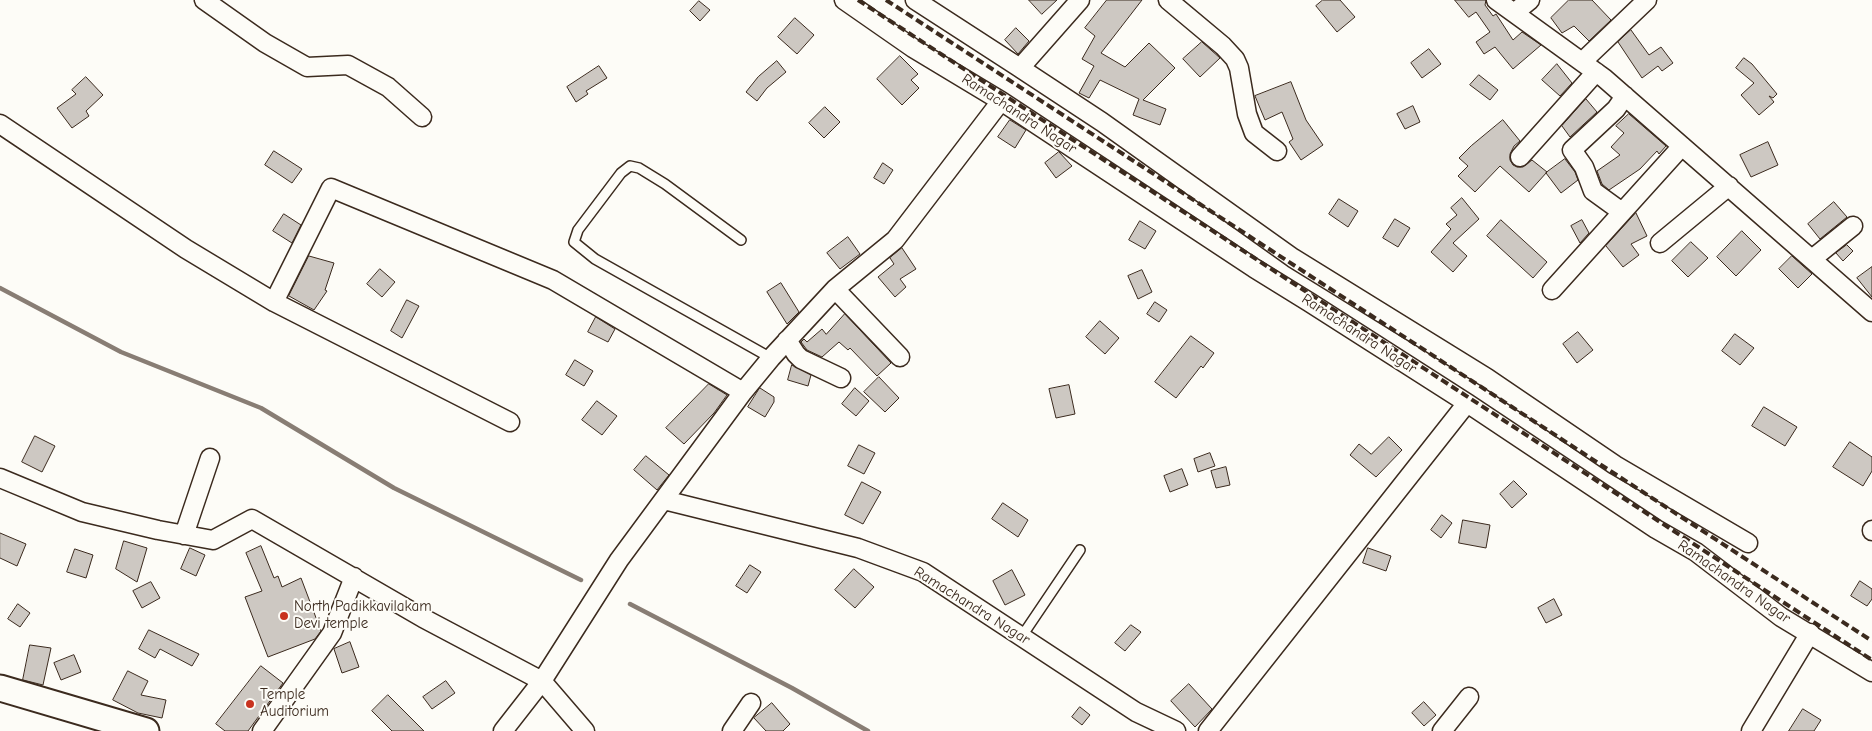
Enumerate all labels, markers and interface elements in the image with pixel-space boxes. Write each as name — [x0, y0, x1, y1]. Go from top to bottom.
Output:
street label: Ramachandra Nagar — [958, 70, 1080, 158]
street label: Ramachandra Nagar — [1298, 290, 1420, 378]
street label: Ramachandra Nagar — [1674, 536, 1794, 628]
street label: Ramachandra Nagar — [911, 563, 1033, 649]
place label: North Padikkavilakam Devi temple — [294, 598, 432, 633]
marker: North Padikkavilakam Devi temple — [278, 610, 290, 622]
place label: Temple Auditorium — [260, 686, 329, 721]
marker: Temple Auditorium — [244, 698, 256, 710]

